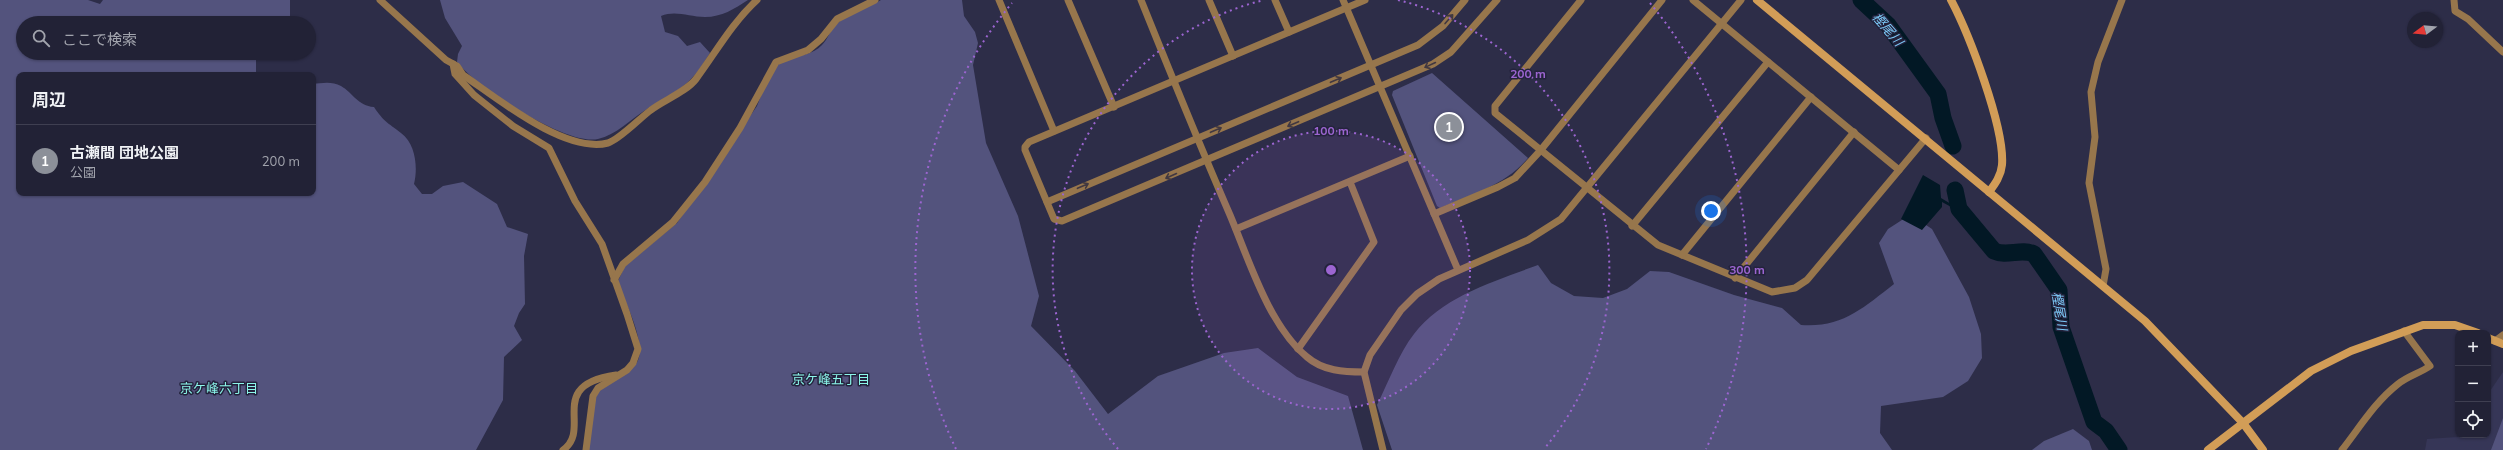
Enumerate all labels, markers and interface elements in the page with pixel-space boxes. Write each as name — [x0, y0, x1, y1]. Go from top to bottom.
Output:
water label: 樫尾川 — [1869, 9, 1908, 50]
north arrow — [2407, 12, 2443, 48]
one-way arrow — [1444, 14, 1453, 25]
search box — [16, 16, 316, 60]
icon: search — [30, 27, 52, 49]
text: ここで検索 — [62, 30, 137, 49]
one-way arrow — [1424, 62, 1436, 69]
text: 200 m — [1510, 66, 1546, 81]
one-way arrow — [1329, 76, 1341, 84]
text: 周辺 — [32, 89, 66, 110]
pin: 1 — [1436, 112, 1462, 142]
one-way arrow — [1288, 120, 1300, 128]
text: 100 m — [1313, 123, 1349, 138]
one-way arrow — [1209, 126, 1221, 133]
text: 古瀬間 団地公園 — [70, 143, 179, 162]
text: 1 — [41, 153, 49, 169]
text: 200 m — [262, 153, 300, 169]
text: 公園 — [70, 164, 96, 180]
one-way arrow — [1165, 172, 1177, 180]
one-way arrow — [1077, 182, 1089, 190]
your location — [1701, 201, 1721, 221]
text: 300 m — [1729, 262, 1765, 277]
centre of rings — [1324, 263, 1338, 277]
water label: 樫尾川 — [2049, 290, 2071, 333]
map controls — [2455, 330, 2491, 438]
button: + — [2455, 330, 2491, 366]
button: − — [2455, 366, 2491, 402]
district label: 京ケ峰五丁目 — [792, 371, 870, 387]
district label: 京ケ峰六丁目 — [180, 380, 258, 396]
button: locate — [2455, 402, 2491, 438]

